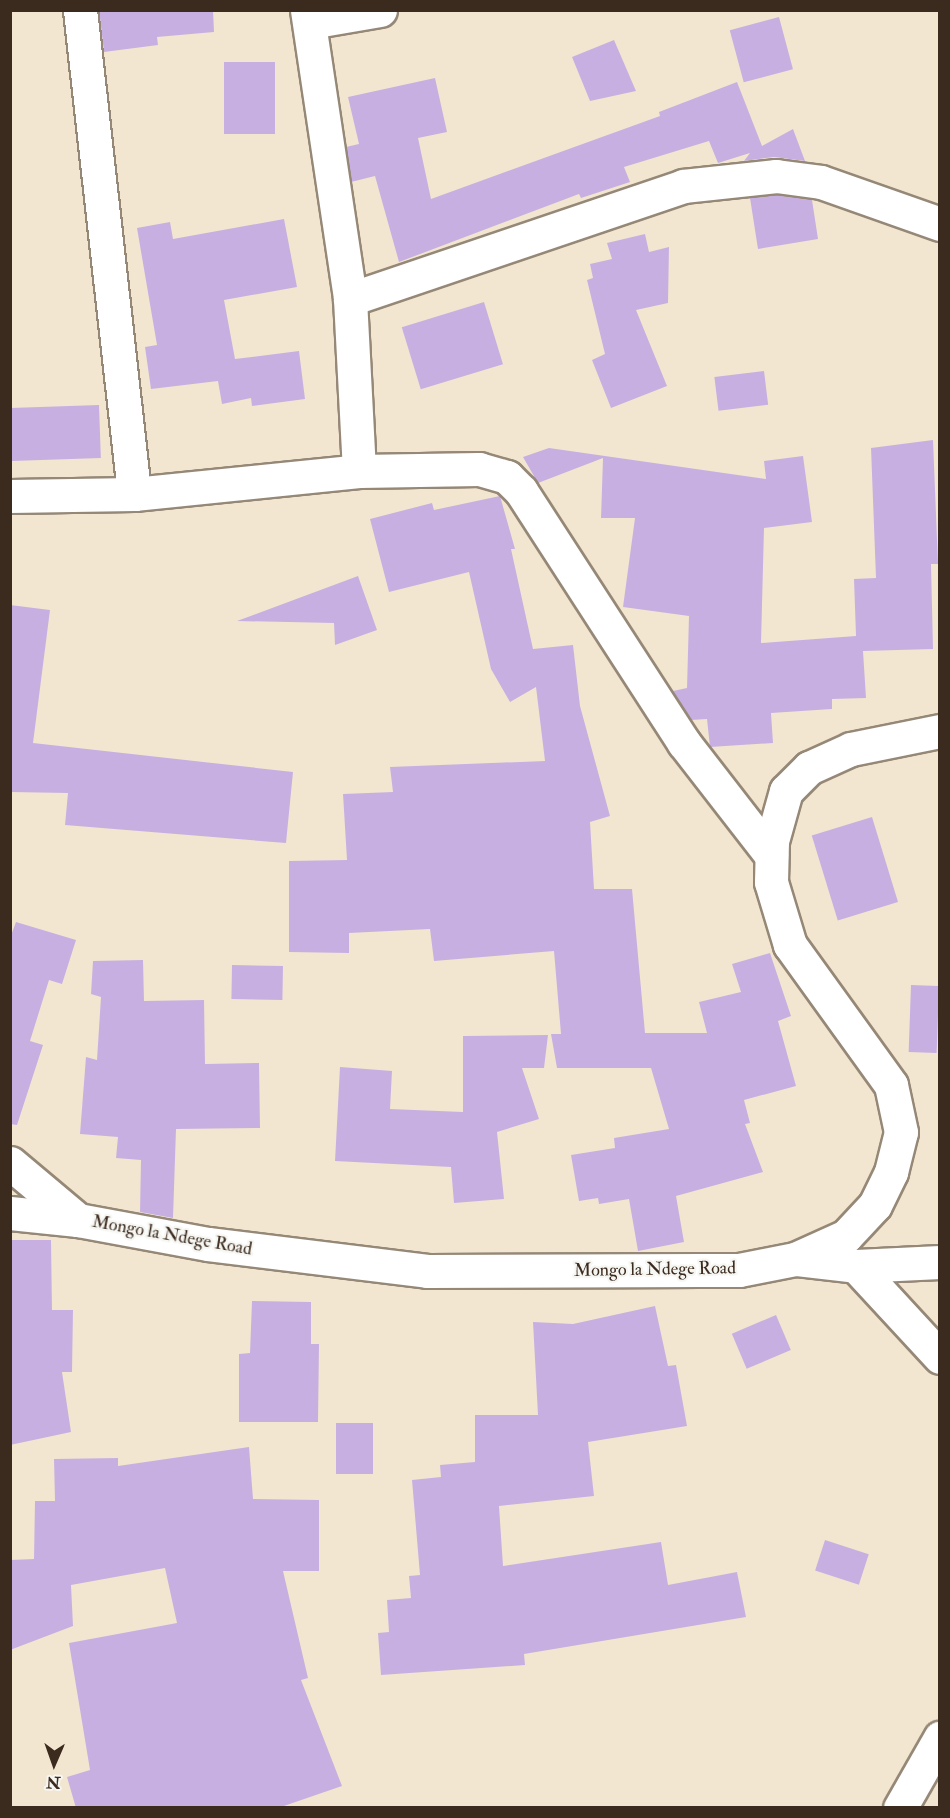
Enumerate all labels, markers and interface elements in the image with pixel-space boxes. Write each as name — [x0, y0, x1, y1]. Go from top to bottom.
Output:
street label: Mongo la Ndege Road — [90, 1211, 254, 1261]
street label: Mongo la Ndege Road — [574, 1258, 736, 1282]
north arrow — [24, 1734, 84, 1794]
text: N — [46, 1772, 61, 1792]

